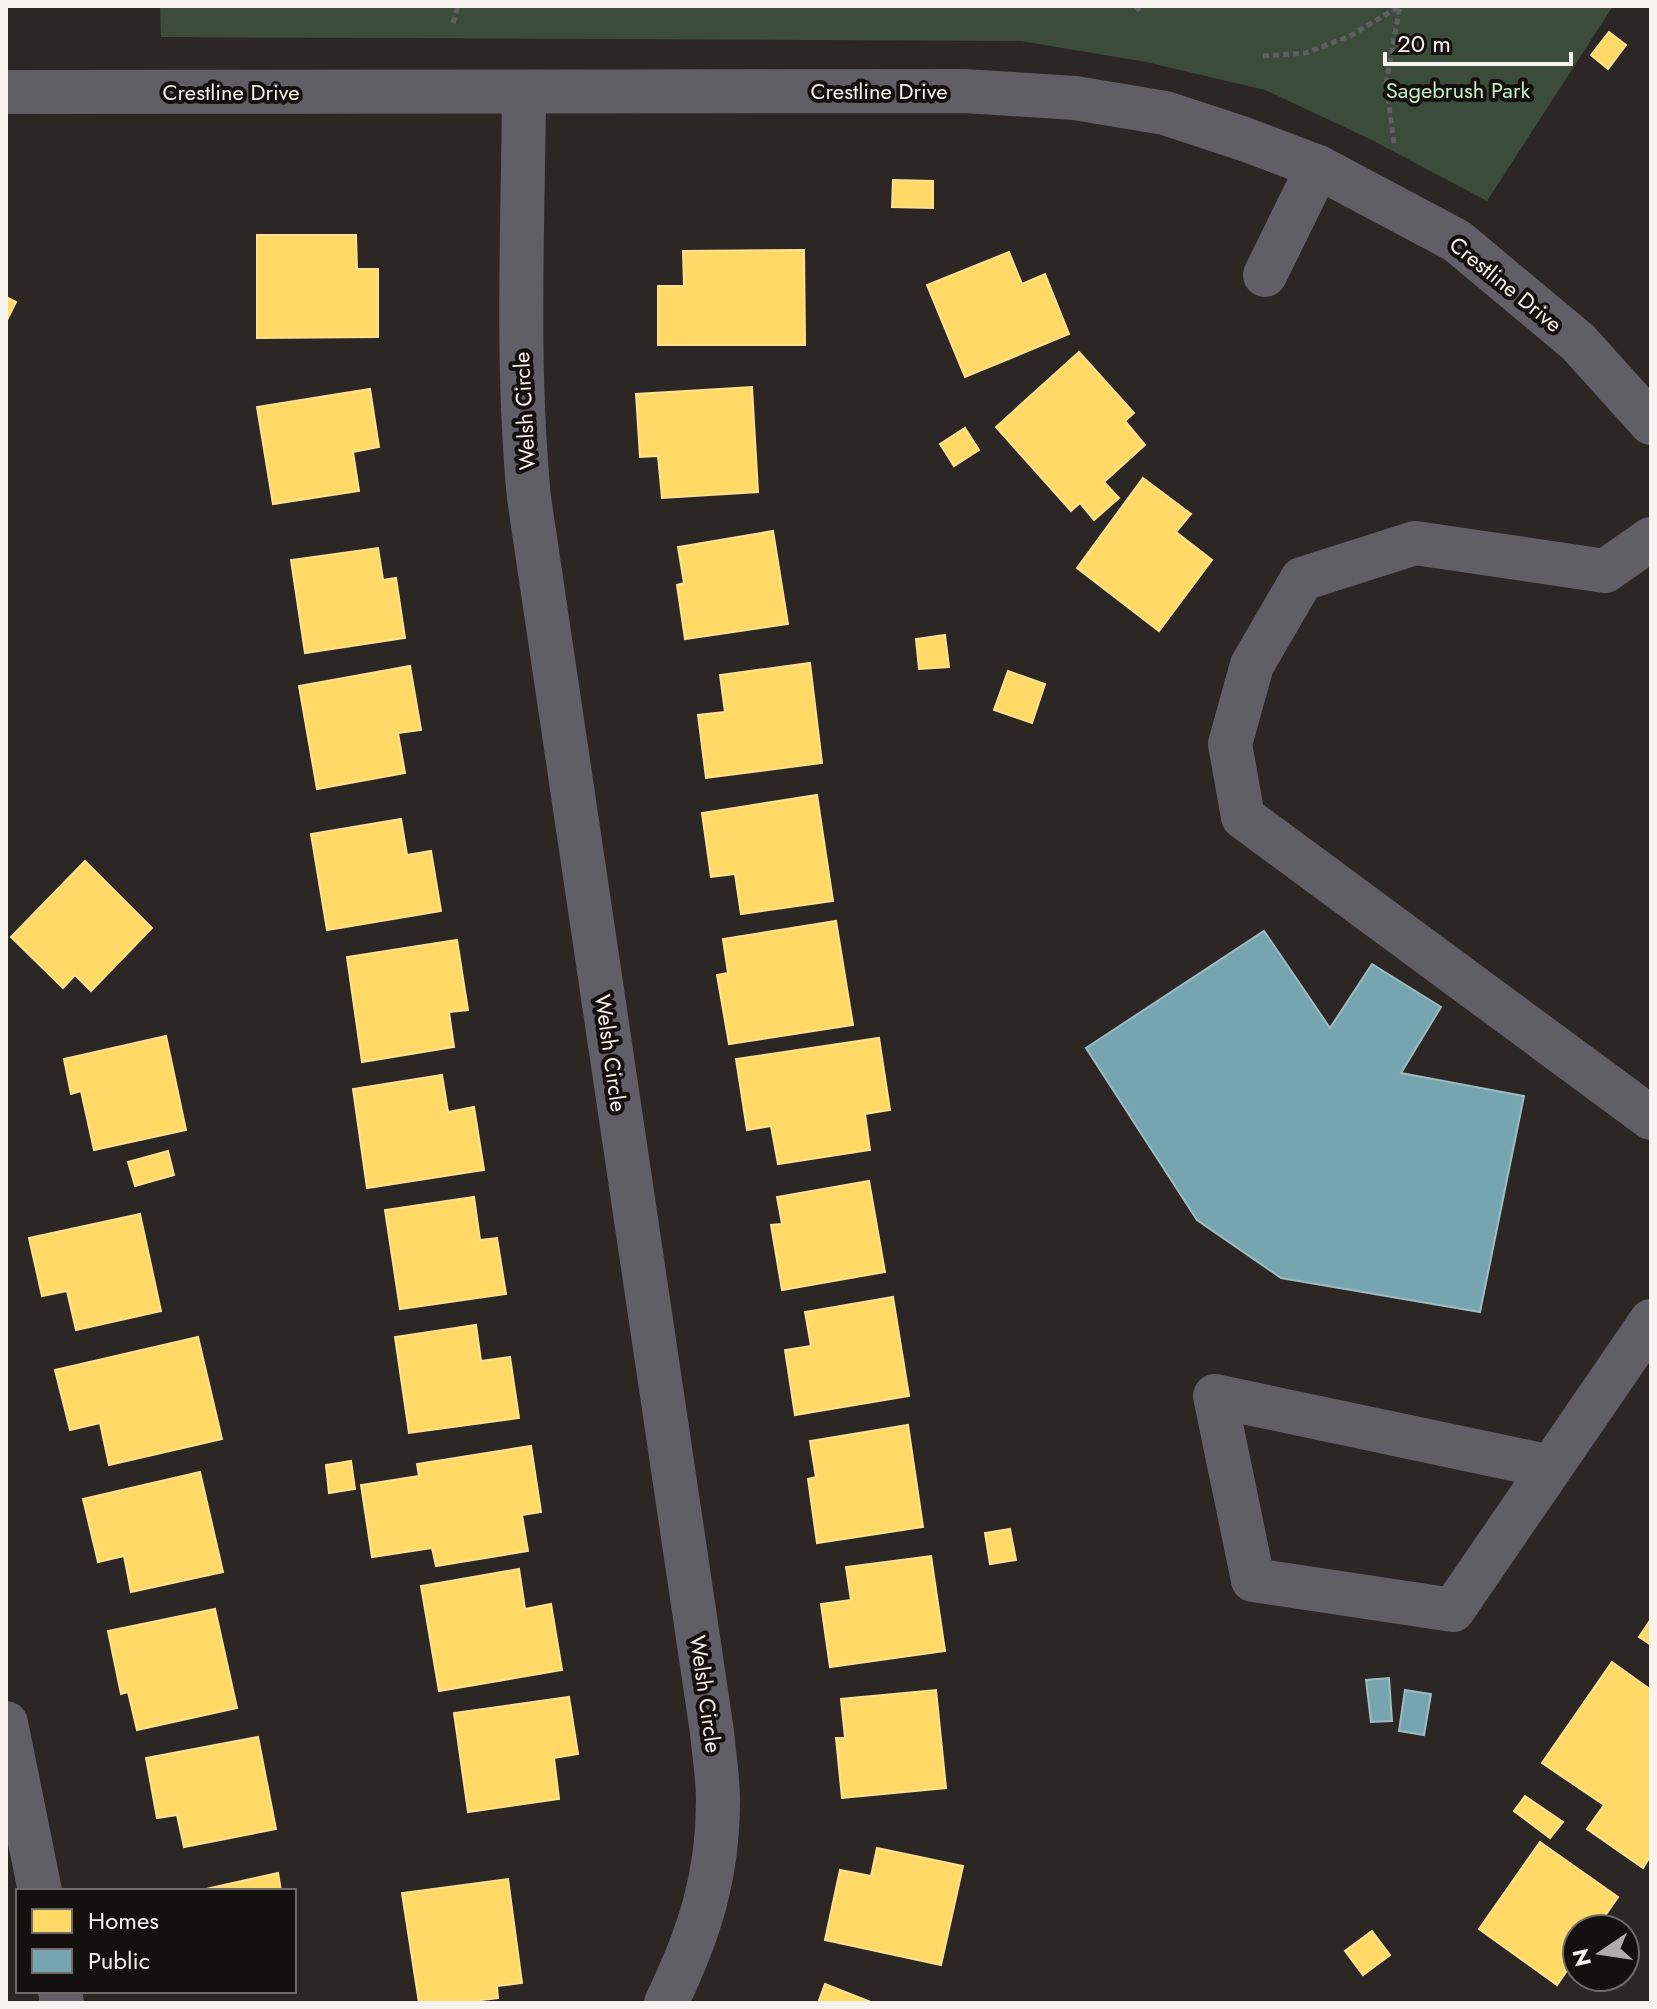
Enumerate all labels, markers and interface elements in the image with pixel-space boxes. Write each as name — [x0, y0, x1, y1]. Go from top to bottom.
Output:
scale bar — [1385, 16, 1571, 66]
text: 20 m — [1397, 26, 1451, 61]
park label: Sagebrush Park — [1386, 74, 1530, 106]
street label: Crestline Drive — [811, 75, 947, 107]
street label: Crestline Drive — [163, 76, 299, 108]
street label: Crestline Drive — [1443, 228, 1569, 340]
street label: Welsh Circle — [505, 351, 543, 471]
street label: Welsh Circle — [587, 992, 635, 1114]
street label: Welsh Circle — [682, 1633, 730, 1755]
legend — [16, 1889, 296, 1993]
text: Homes — [88, 1903, 159, 1938]
north arrow — [1561, 1913, 1641, 1993]
text: Public — [88, 1943, 150, 1978]
text: N — [1564, 1945, 1599, 1970]

